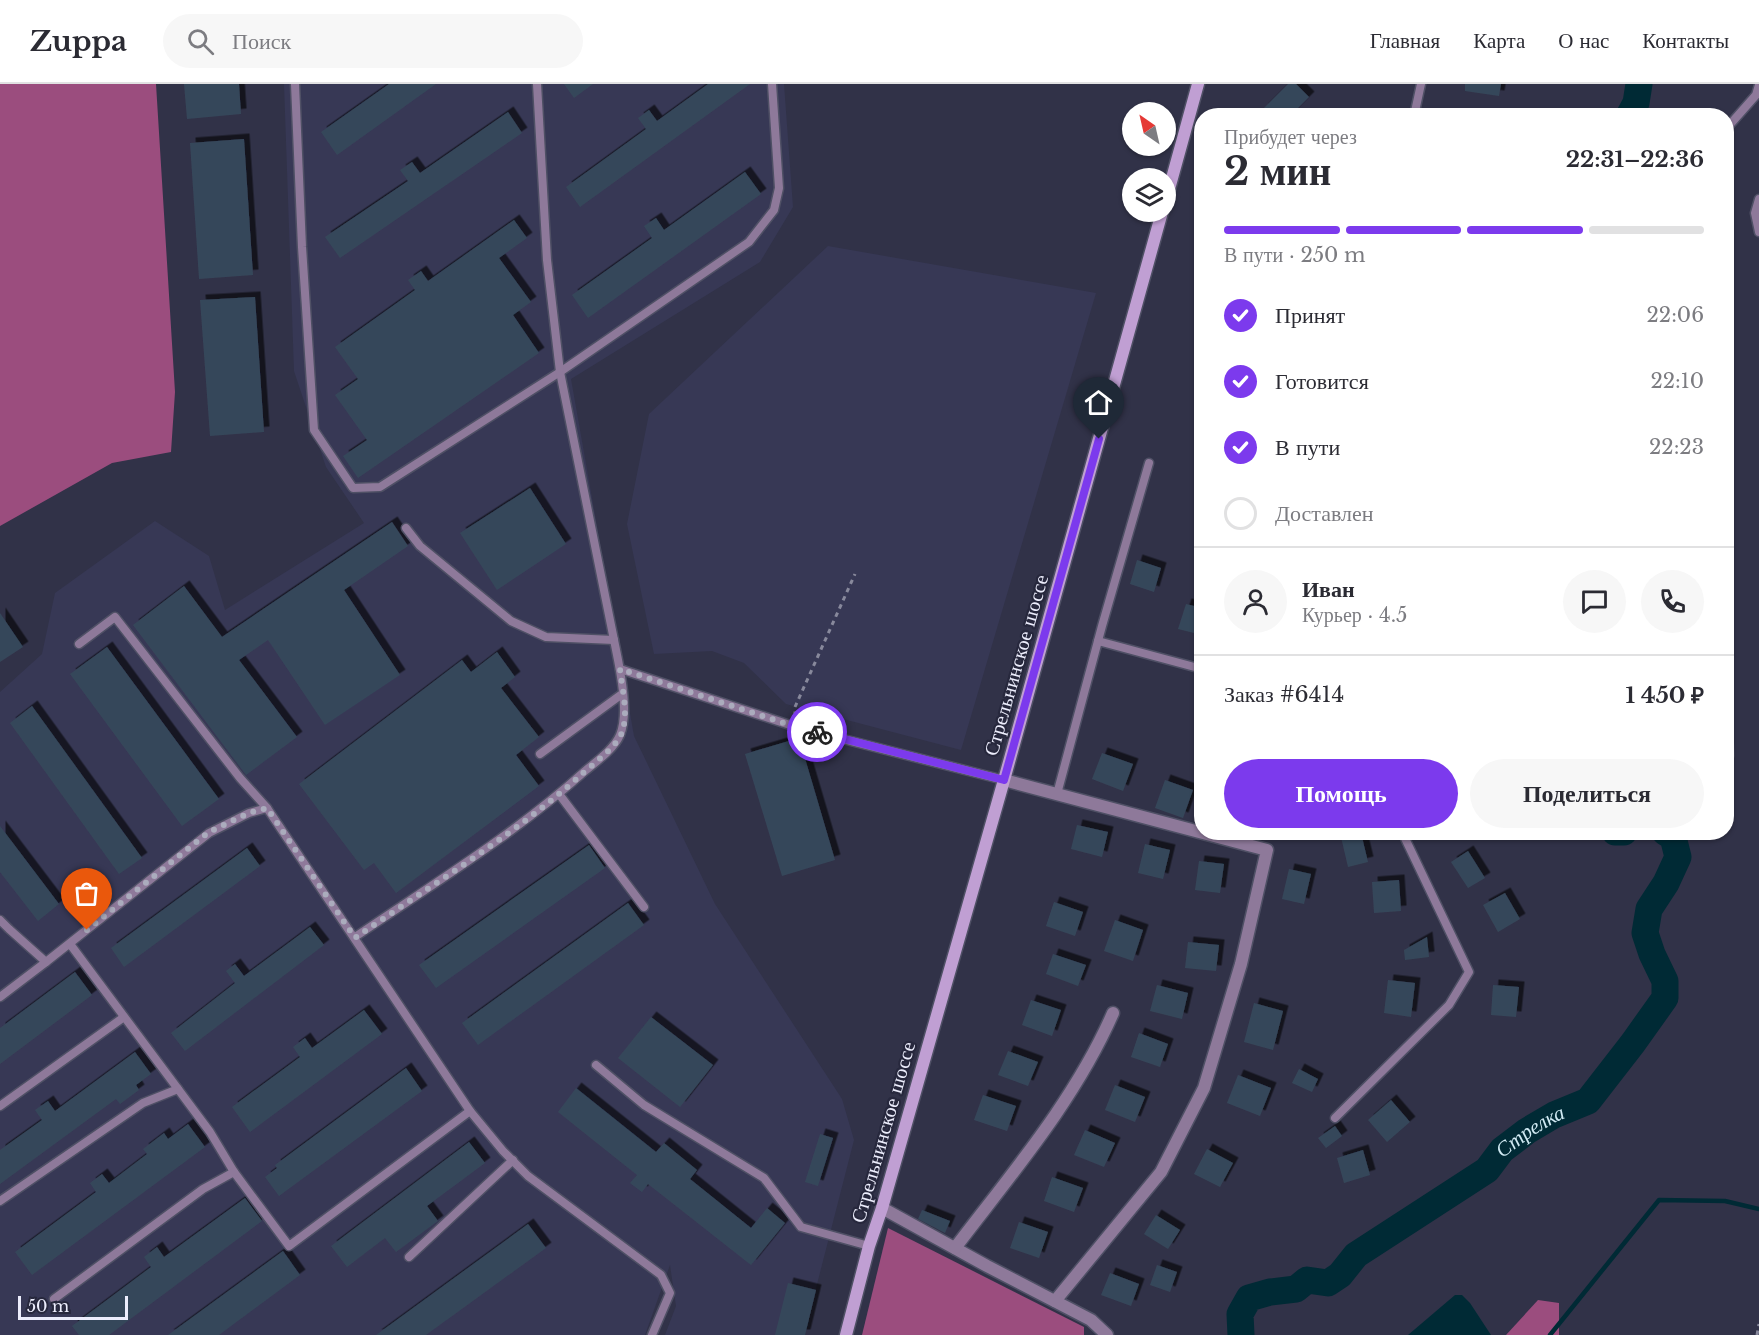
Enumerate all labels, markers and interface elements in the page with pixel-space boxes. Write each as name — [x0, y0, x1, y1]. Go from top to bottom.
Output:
search box — [163, 14, 583, 68]
text: Zuppa — [30, 24, 127, 59]
icon: search — [184, 25, 217, 58]
text: Поиск — [232, 28, 291, 55]
text: Главная — [1370, 28, 1440, 54]
text: Карта — [1473, 28, 1525, 54]
text: О нас — [1558, 28, 1609, 54]
text: Контакты — [1642, 28, 1729, 54]
north arrow — [1122, 102, 1176, 156]
map controls — [1122, 102, 1176, 222]
text: Прибудет через — [1224, 125, 1357, 149]
text: 22:31–22:36 — [1566, 146, 1704, 173]
text: 2 мин — [1224, 147, 1331, 196]
button: layers — [1122, 168, 1176, 222]
text: В пути · 250 m — [1224, 243, 1366, 267]
icon: check — [1224, 299, 1257, 332]
text: Принят — [1275, 302, 1345, 329]
text: 22:06 — [1647, 303, 1704, 327]
icon: check — [1224, 365, 1257, 398]
text: Готовится — [1275, 368, 1369, 395]
text: 22:10 — [1650, 369, 1704, 393]
pin — [1073, 377, 1124, 439]
icon: home — [1082, 386, 1115, 419]
icon: check — [1224, 431, 1257, 464]
text: В пути — [1275, 434, 1340, 461]
text: 22:23 — [1649, 435, 1704, 459]
text: Доставлен — [1275, 500, 1374, 527]
button: person — [1224, 570, 1287, 633]
button: chat — [1563, 570, 1626, 633]
button: phone — [1641, 570, 1704, 633]
street label: Стрельнинское шоссе — [979, 572, 1053, 758]
text: Иван — [1302, 576, 1355, 603]
text: Курьер · 4.5 — [1302, 603, 1407, 627]
text: Заказ #6414 — [1224, 681, 1344, 708]
text: 1 450 ₽ — [1626, 682, 1704, 709]
courier — [787, 702, 847, 762]
icon: bike — [801, 716, 834, 749]
button: Помощь — [1224, 759, 1458, 828]
button: Поделиться — [1470, 759, 1704, 828]
pin — [61, 868, 112, 930]
icon: bag — [70, 877, 103, 910]
street label: Стрельнинское шоссе — [846, 1039, 920, 1225]
water label: Стрелка — [1490, 1099, 1568, 1163]
scale bar — [18, 1293, 128, 1320]
text: 50 m — [27, 1296, 69, 1316]

